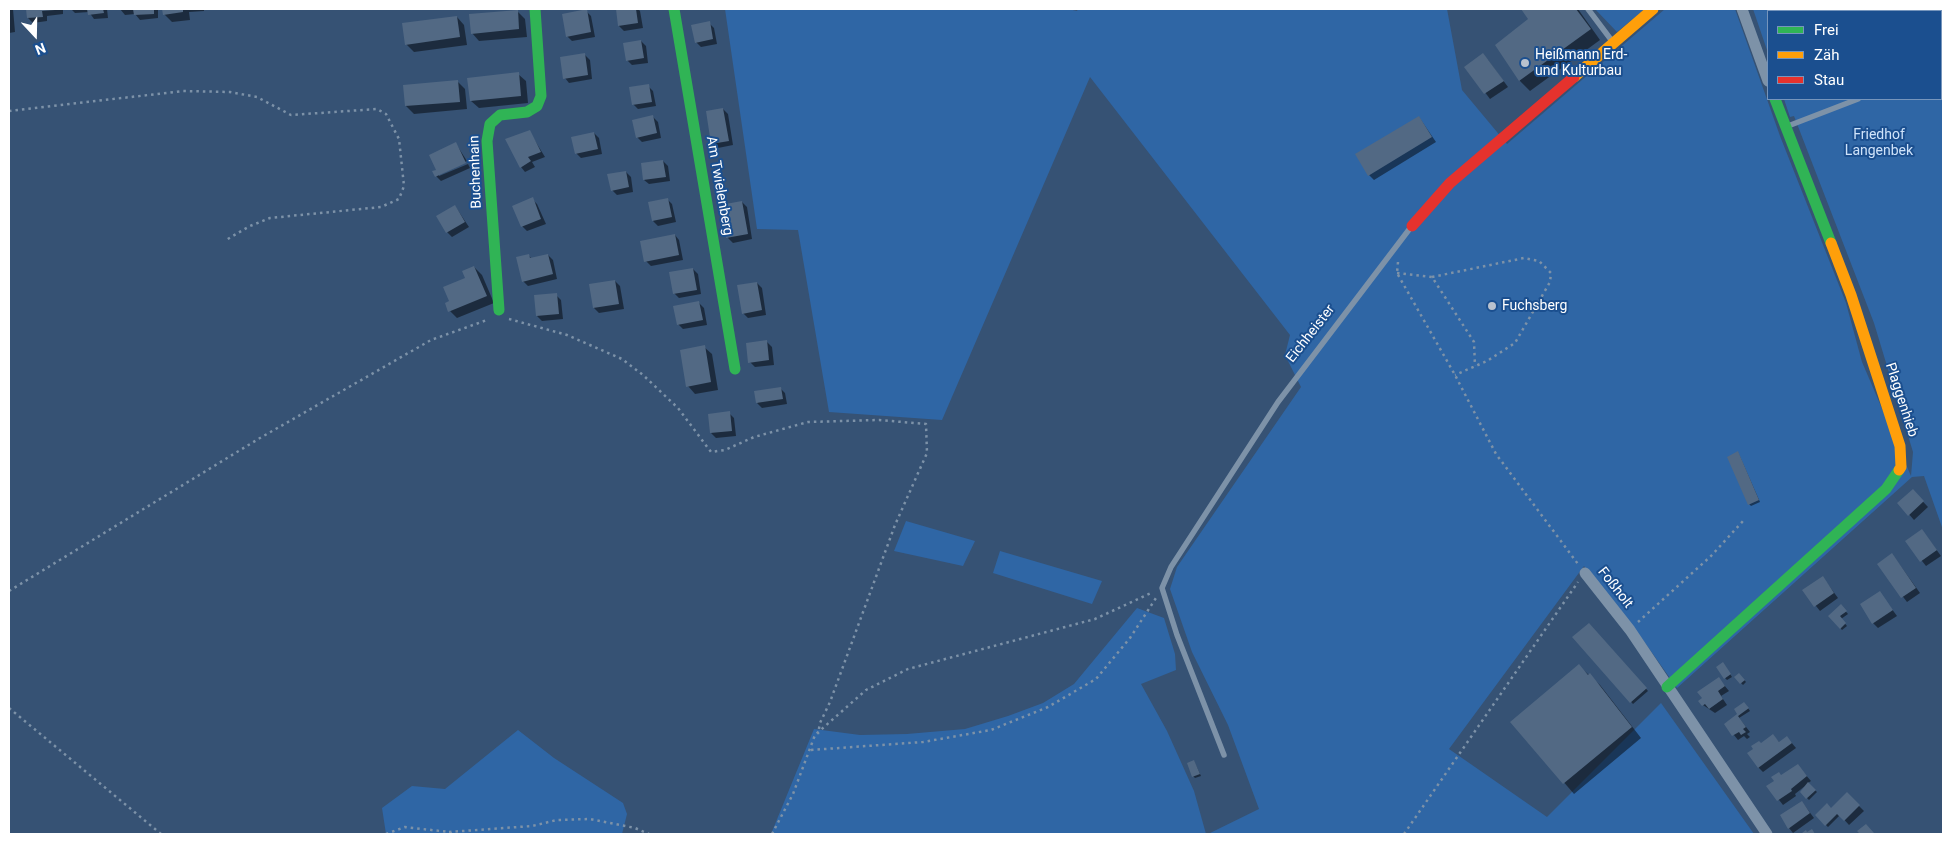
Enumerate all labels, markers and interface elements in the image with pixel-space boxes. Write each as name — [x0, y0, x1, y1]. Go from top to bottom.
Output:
north arrow — [10, 10, 60, 60]
legend — [1767, 10, 1942, 100]
text: Frei — [1814, 21, 1839, 39]
text: N — [33, 40, 48, 58]
text: Zäh — [1814, 46, 1839, 64]
place label: Heißmann Erd- und Kulturbau — [1535, 47, 1627, 80]
marker: Heißmann Erd- und Kulturbau — [1519, 57, 1531, 69]
text: Stau — [1814, 71, 1844, 89]
park label: Friedhof Langenbek — [1845, 127, 1913, 160]
street label: Buchenhain — [466, 135, 486, 209]
street label: Am Twielenberg — [702, 135, 736, 237]
place label: Fuchsberg — [1502, 298, 1567, 314]
marker: Fuchsberg — [1486, 300, 1498, 312]
street label: Eichheister — [1283, 302, 1339, 366]
street label: Plaggenhieb — [1881, 361, 1921, 439]
street label: Foßholt — [1594, 564, 1636, 612]

